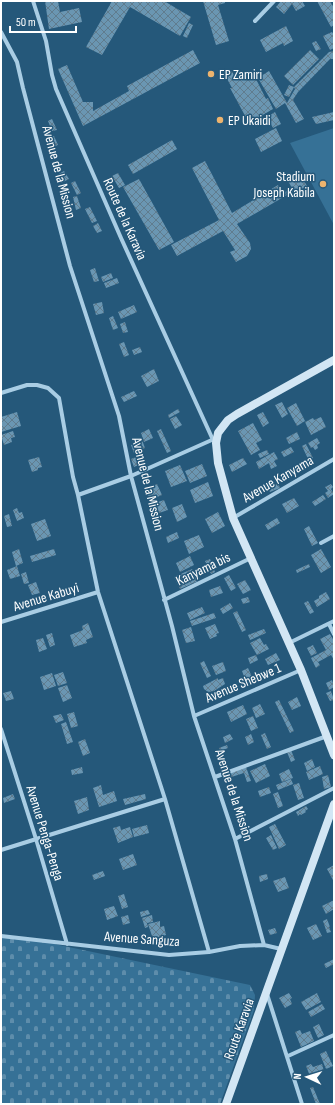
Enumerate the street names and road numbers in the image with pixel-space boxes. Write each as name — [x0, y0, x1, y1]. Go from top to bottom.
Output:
street label: Avenue de la Mission — [38, 123, 80, 220]
street label: Route de la Karavia — [99, 175, 151, 263]
street label: Avenue de la Mission — [128, 435, 168, 532]
street label: Avenue Kanyama — [239, 452, 316, 507]
street label: Kanyama bis — [173, 549, 233, 589]
street label: Avenue Kabuyi — [10, 579, 81, 615]
street label: Avenue Shebwe 1 — [202, 659, 283, 707]
street label: Avenue de la Mission — [211, 746, 257, 843]
street label: Avenue Penga-Penga — [22, 783, 67, 882]
street label: Avenue Sanguza — [103, 928, 180, 950]
street label: Route Karavia — [220, 996, 258, 1062]

